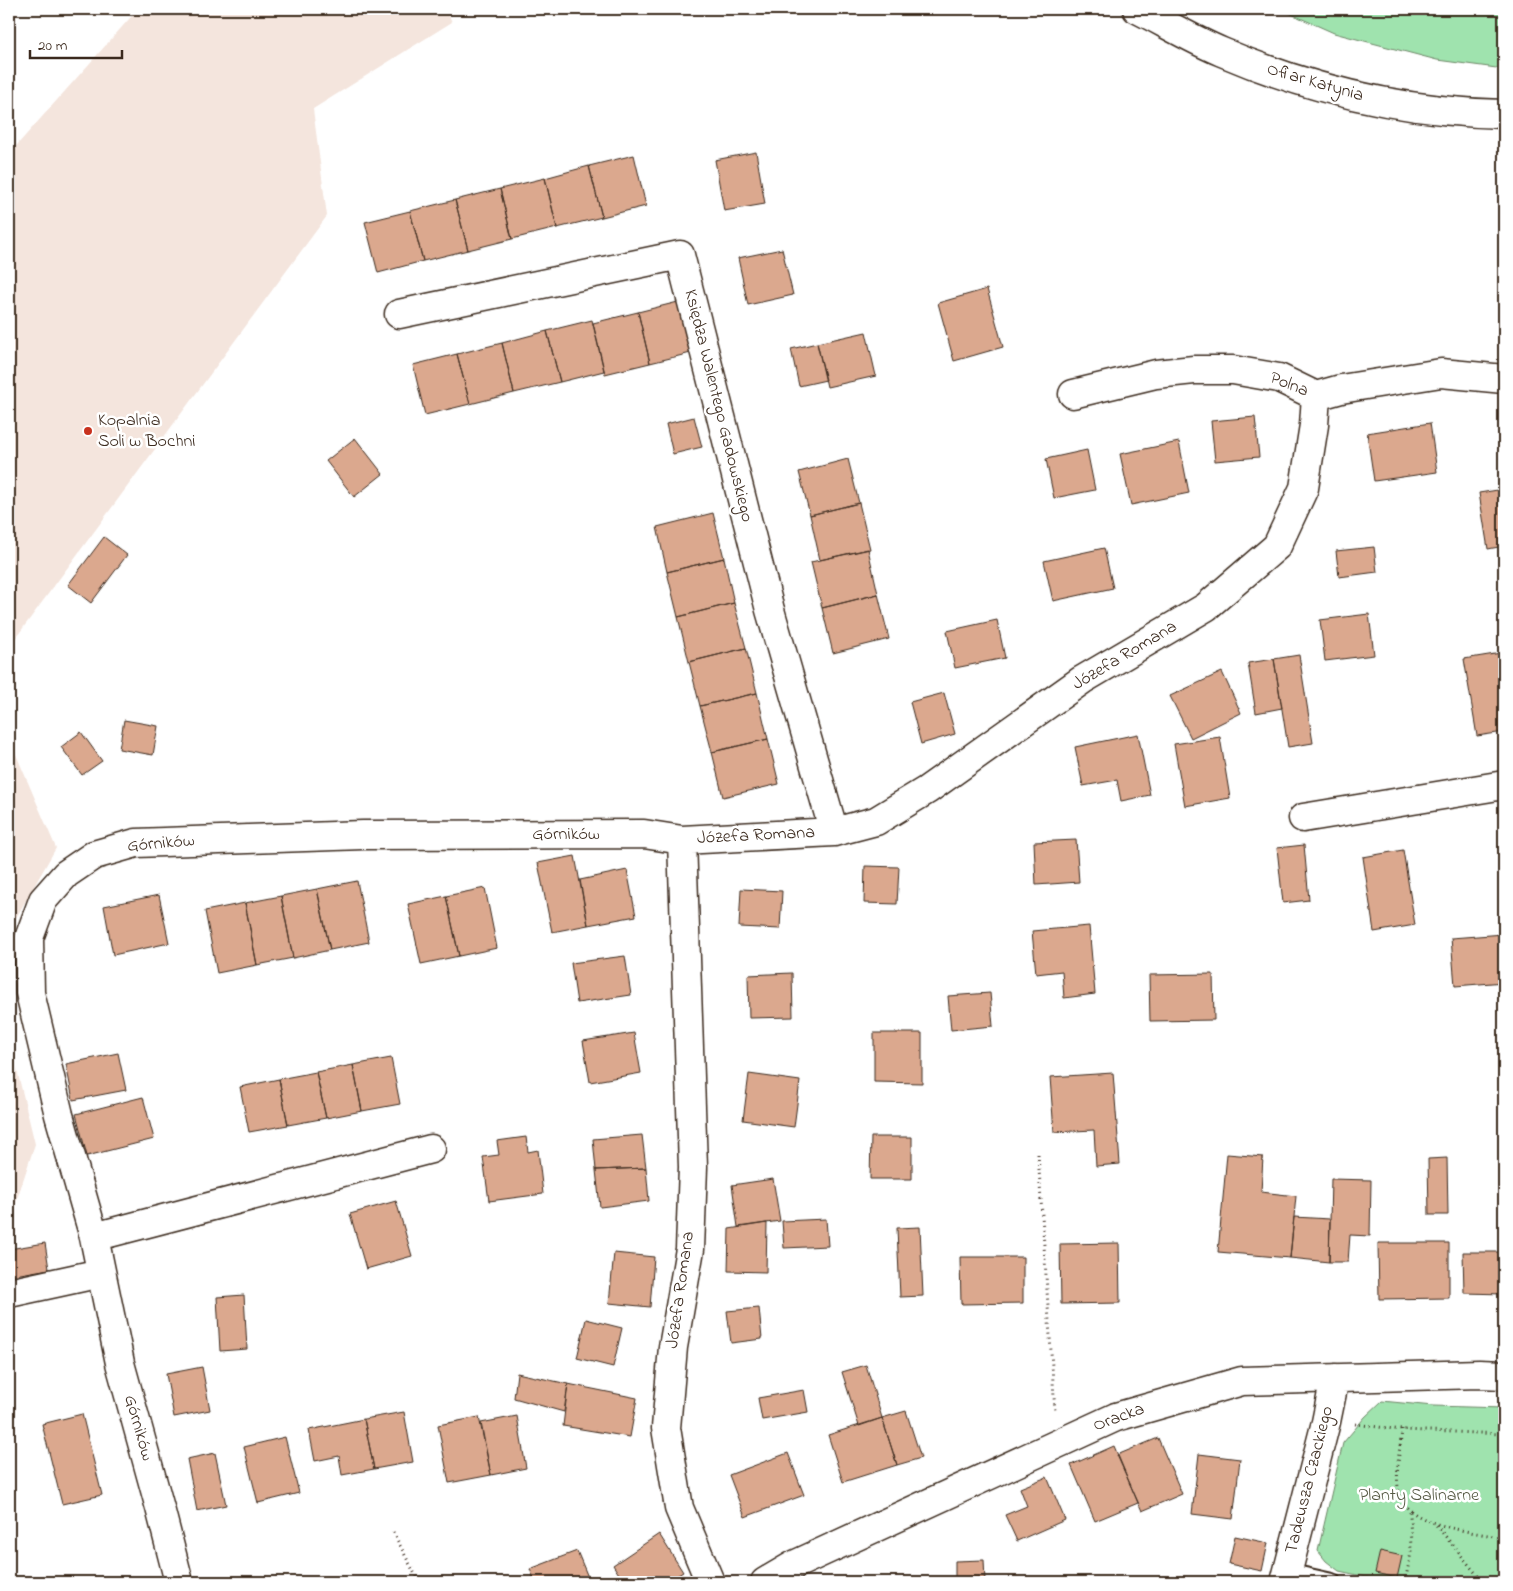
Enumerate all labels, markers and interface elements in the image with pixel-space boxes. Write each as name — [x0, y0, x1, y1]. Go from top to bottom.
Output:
scale bar — [30, 28, 122, 60]
text: 20 m — [38, 35, 68, 57]
street label: Ofiar Katynia — [1264, 57, 1366, 109]
street label: Księdza Walentego Gadowskiego — [676, 287, 760, 525]
street label: Polna — [1266, 366, 1312, 404]
place label: Kopalnia Soli w Bochni — [98, 408, 196, 455]
marker: Kopalnia Soli w Bochni — [82, 425, 94, 437]
street label: Józefa Romana — [1068, 614, 1182, 698]
street label: Józefa Romana — [696, 820, 816, 852]
street label: Górników — [532, 822, 600, 848]
street label: Górników — [126, 828, 196, 860]
street label: Józefa Romana — [660, 1230, 702, 1350]
street label: Górników — [116, 1392, 160, 1464]
street label: Oracka — [1090, 1397, 1148, 1439]
street label: Tadeusza Czackiego — [1279, 1404, 1342, 1557]
park label: Planty Salinarne — [1359, 1483, 1480, 1509]

